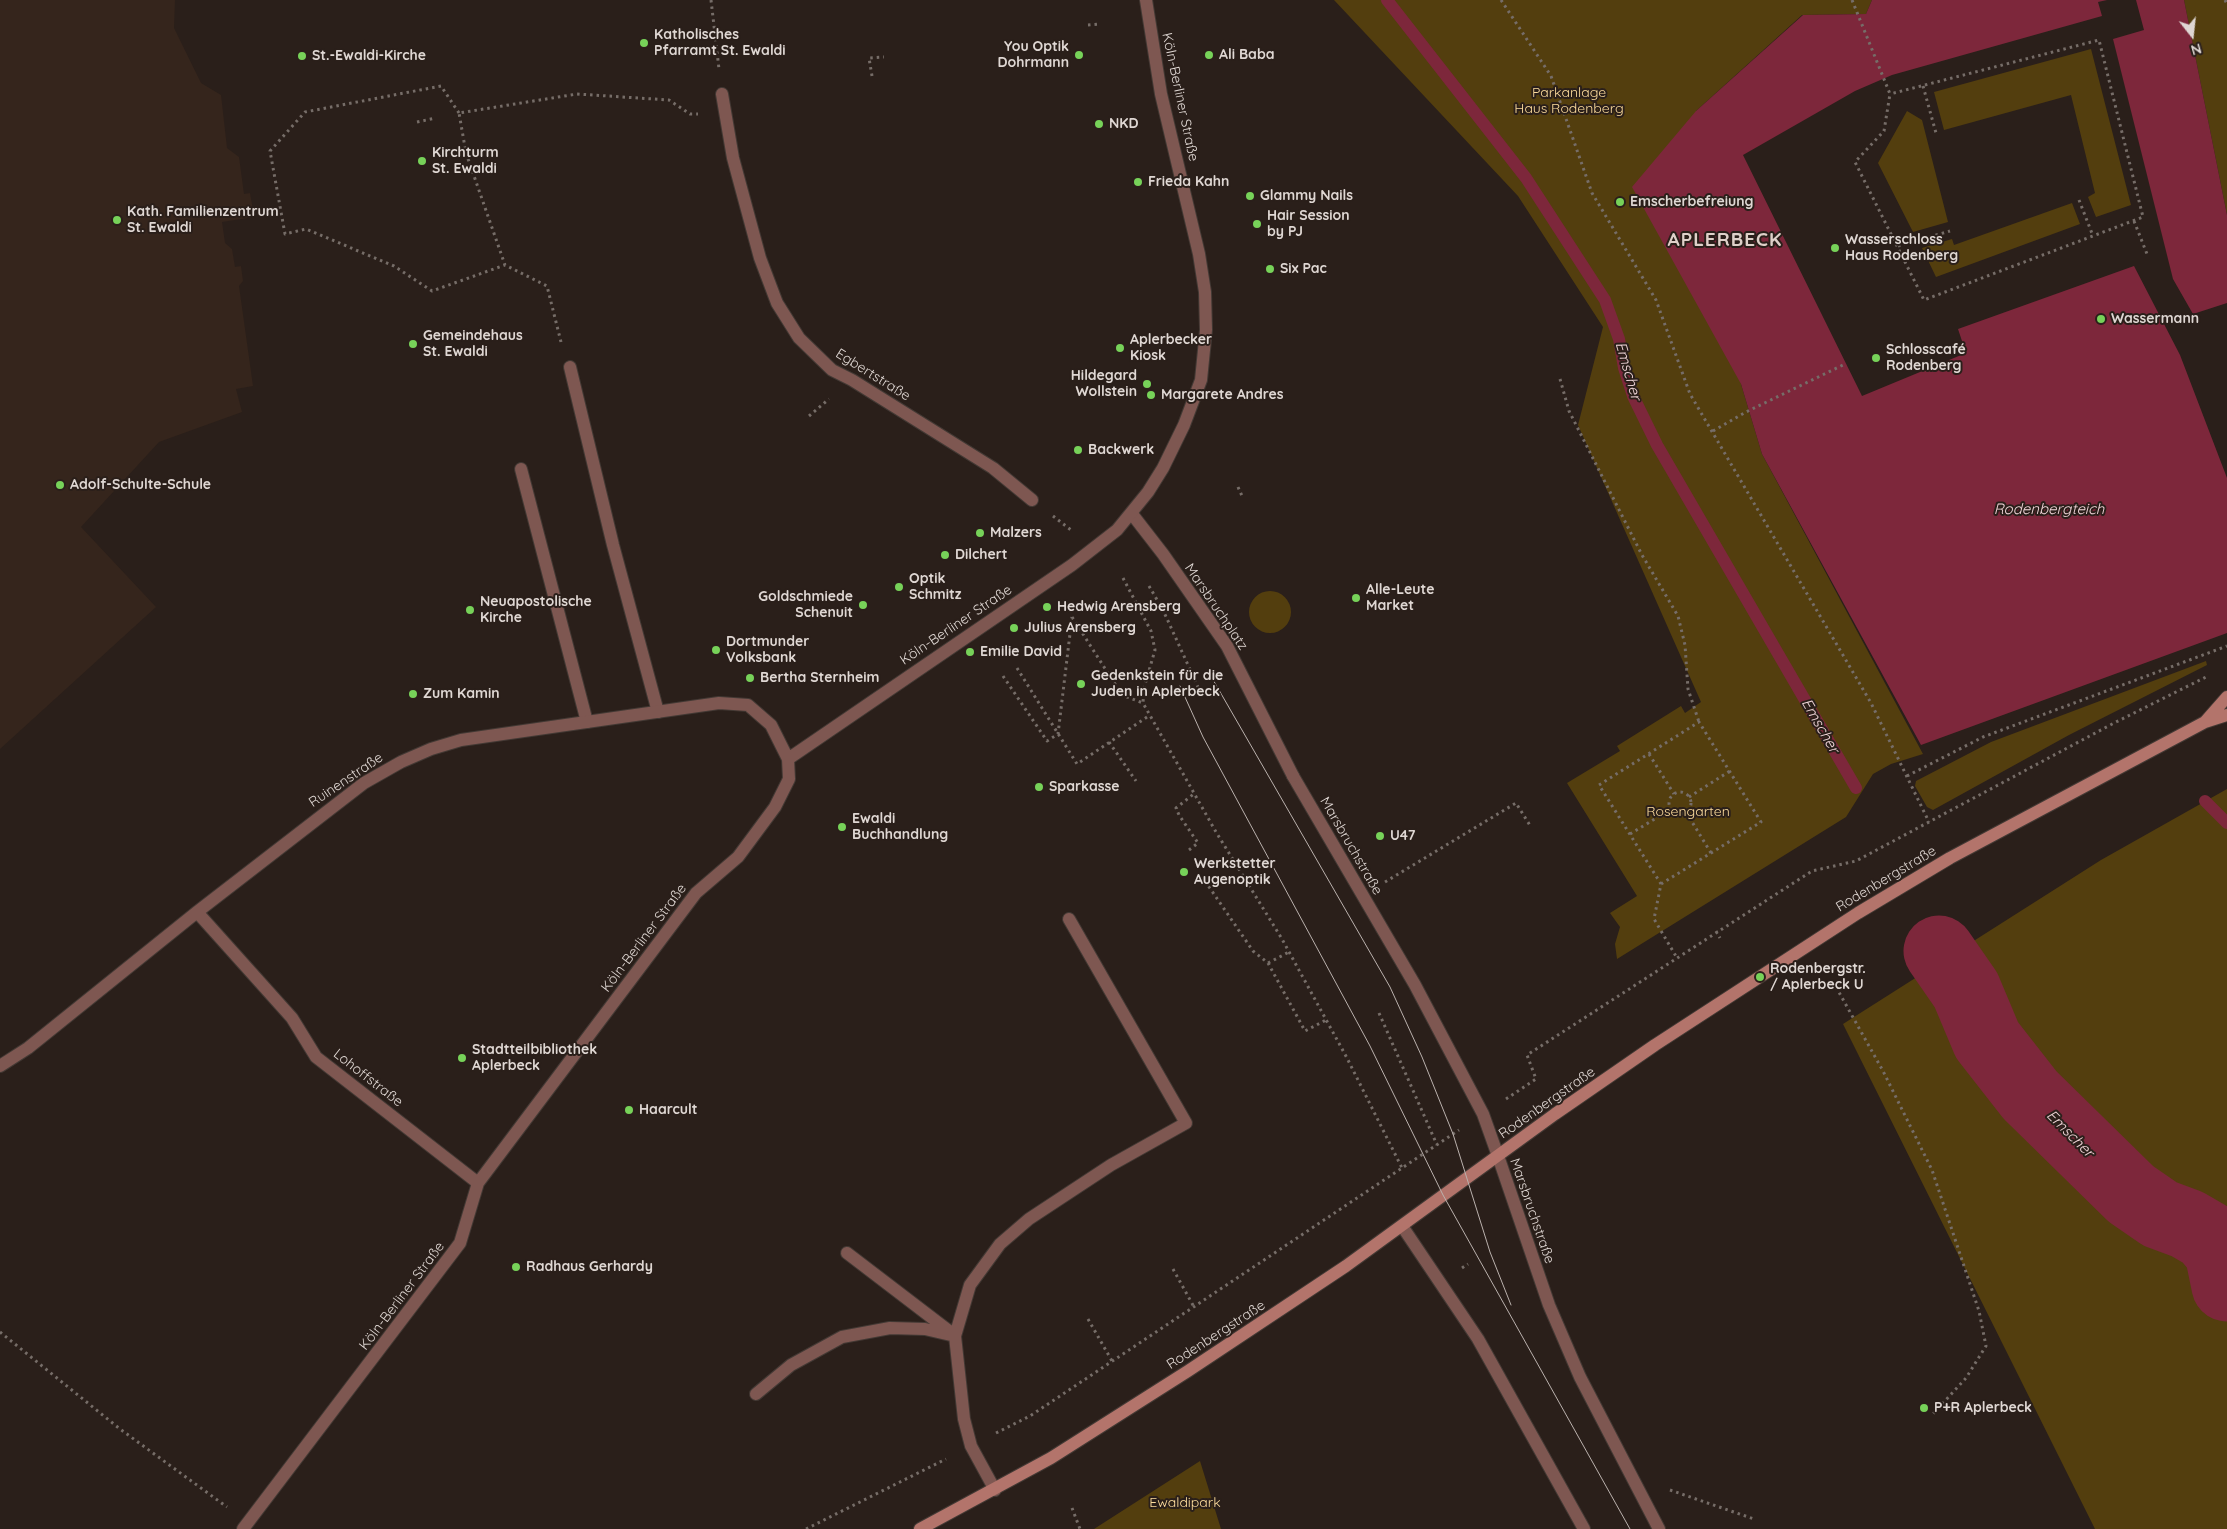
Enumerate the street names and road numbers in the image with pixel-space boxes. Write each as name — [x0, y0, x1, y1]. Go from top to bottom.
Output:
street label: Köln-Berliner Straße — [1158, 31, 1202, 163]
street label: Egbertstraße — [833, 345, 913, 405]
street label: Marsbruchplatz — [1181, 561, 1251, 653]
street label: Köln-Berliner Straße — [897, 581, 1015, 669]
street label: Ruinenstraße — [306, 749, 386, 811]
street label: Marsbruchstraße — [1316, 794, 1386, 898]
street label: Rodenbergstraße — [1833, 842, 1939, 916]
street label: Köln-Berliner Straße — [598, 881, 690, 995]
street label: Lohoffstraße — [330, 1046, 406, 1110]
street label: Rodenbergstraße — [1496, 1063, 1598, 1143]
street label: Marsbruchstraße — [1506, 1156, 1558, 1266]
street label: Köln-Berliner Straße — [356, 1239, 448, 1353]
street label: Rodenbergstraße — [1164, 1297, 1268, 1373]

